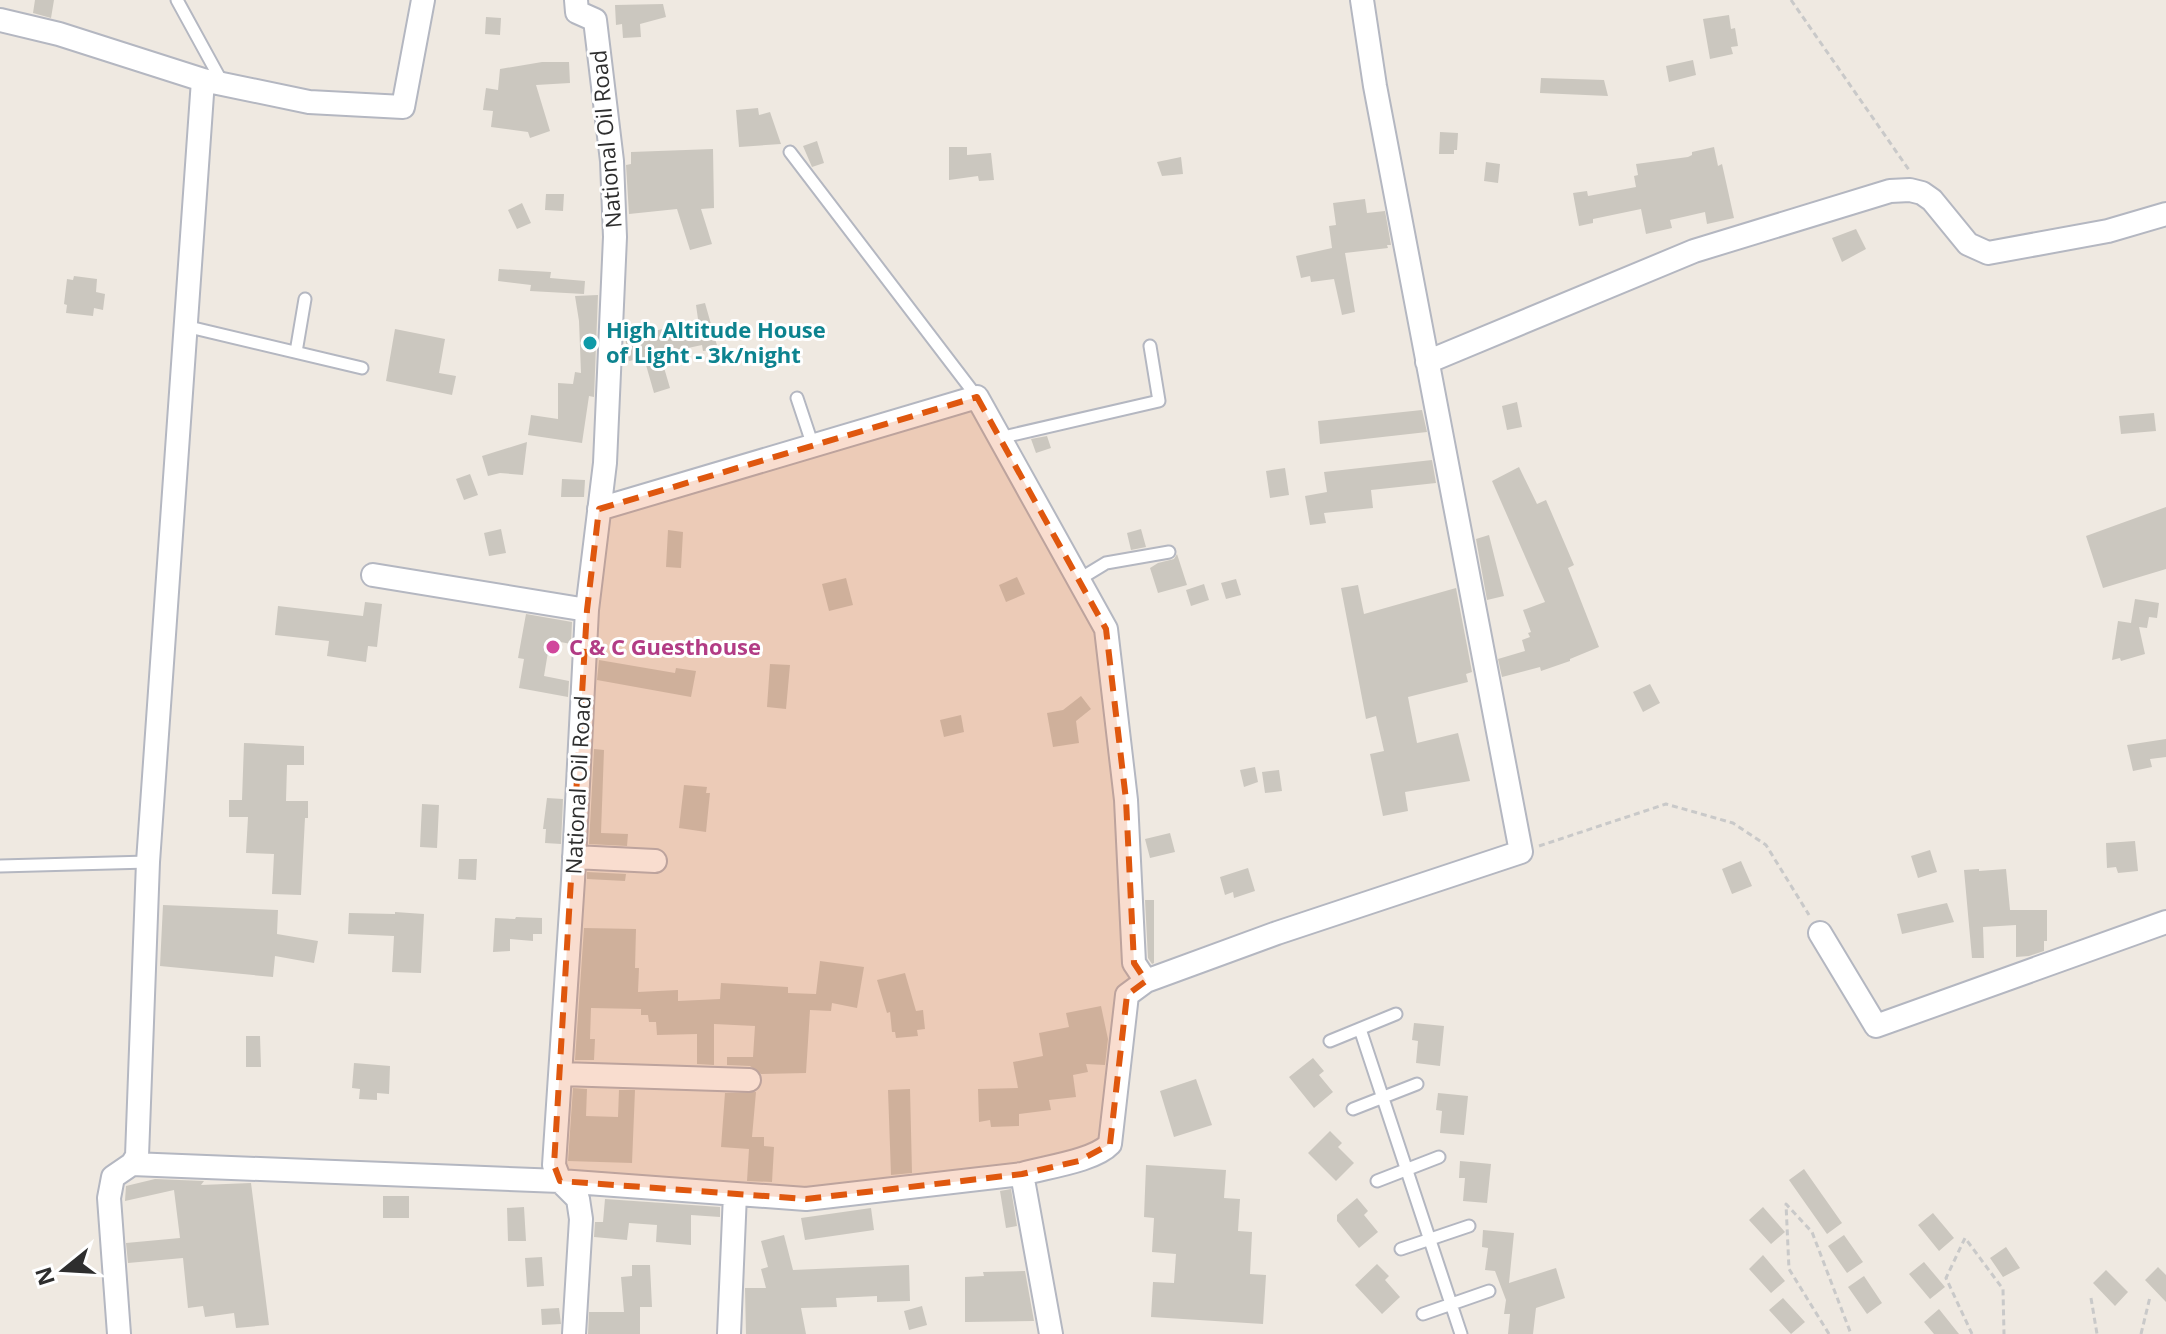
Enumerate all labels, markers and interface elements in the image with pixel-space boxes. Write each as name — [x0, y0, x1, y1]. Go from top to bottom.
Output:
street label: National Oil Road — [582, 49, 628, 229]
place label: High Altitude House of Light - 3k/night — [606, 314, 826, 369]
marker: High Altitude House of Light - 3k/night — [581, 334, 599, 352]
place label: C & C Guesthouse — [569, 631, 761, 661]
marker: C & C Guesthouse — [544, 638, 562, 656]
street label: National Oil Road — [557, 695, 597, 875]
north arrow — [24, 1230, 104, 1310]
text: N — [27, 1263, 61, 1290]

